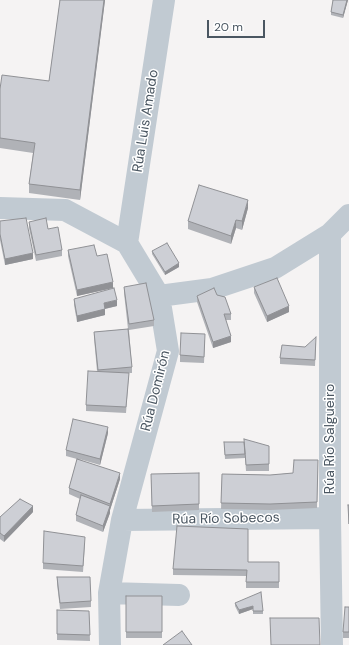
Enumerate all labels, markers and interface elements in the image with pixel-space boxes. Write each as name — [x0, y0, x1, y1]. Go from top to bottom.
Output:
scale bar — [209, 12, 267, 38]
text: 20 m — [214, 19, 243, 35]
street label: Rúa Luis Amado — [130, 68, 162, 174]
street label: Rúa Domirón — [138, 349, 174, 433]
street label: Rúa Río Salgueiro — [322, 384, 338, 494]
street label: Rúa Río Sobecos — [172, 510, 280, 528]

